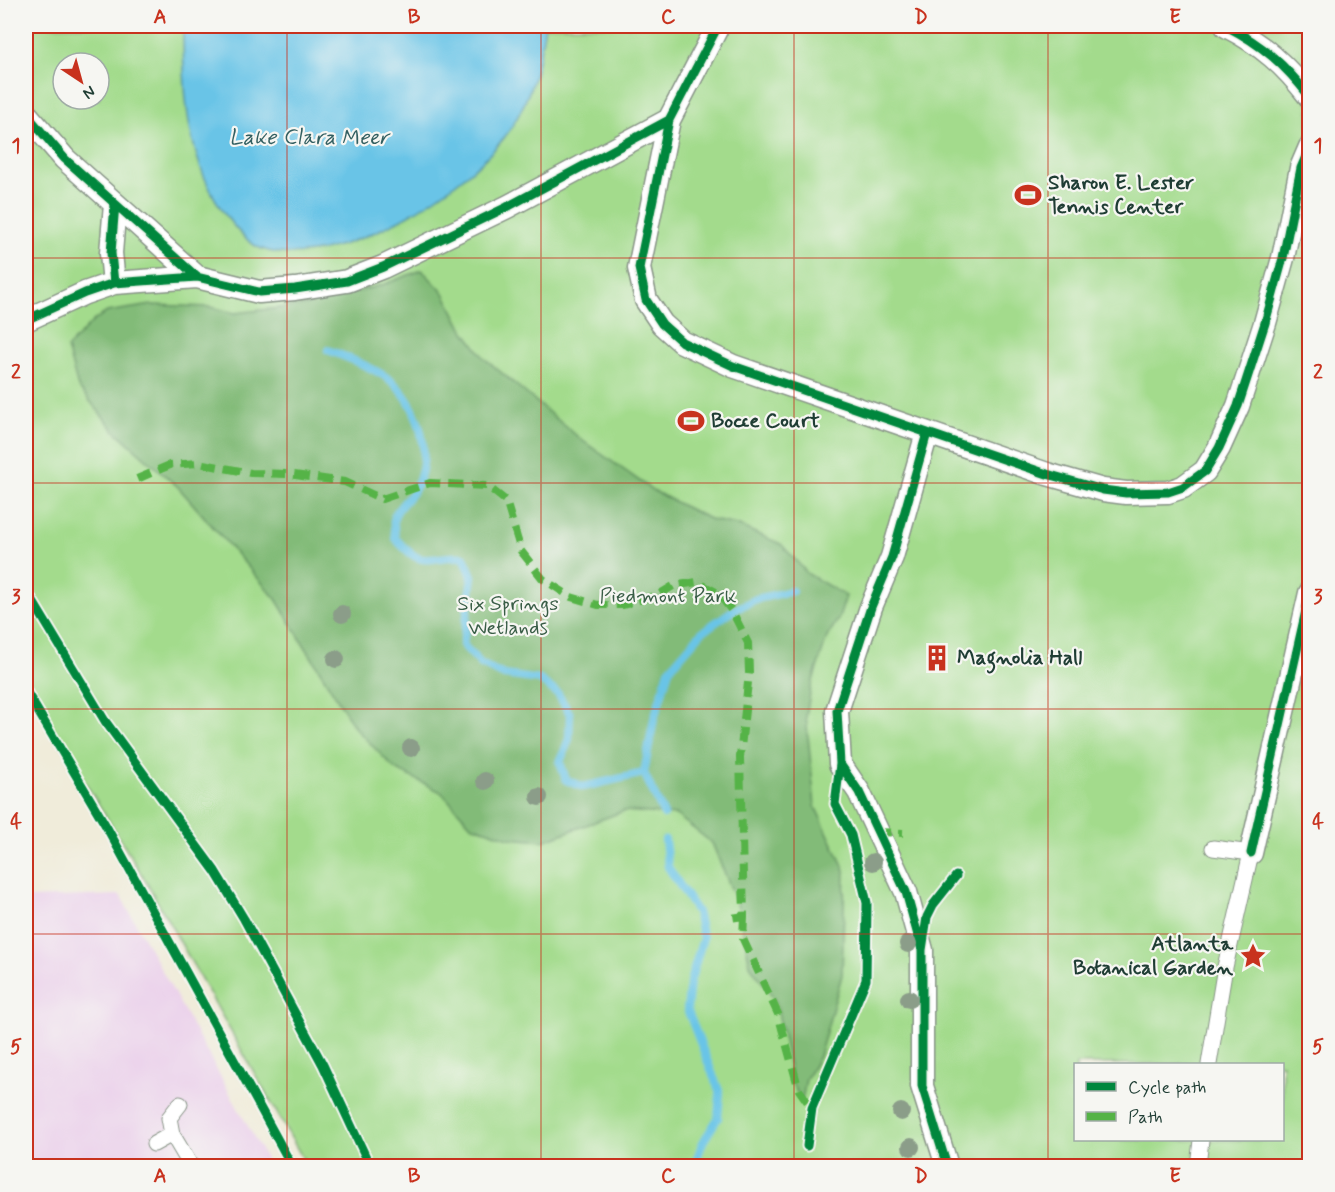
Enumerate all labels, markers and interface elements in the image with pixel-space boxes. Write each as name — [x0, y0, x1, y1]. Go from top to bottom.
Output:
text: A — [153, 4, 167, 31]
text: B — [408, 4, 421, 31]
text: C — [661, 4, 676, 31]
text: D — [914, 4, 928, 31]
text: E — [1169, 4, 1181, 31]
north arrow — [51, 51, 111, 111]
text: N — [78, 80, 99, 104]
water label: Lake Clara Meer — [229, 124, 392, 152]
text: 1 — [12, 133, 20, 160]
text: 1 — [1314, 133, 1322, 160]
place label: Sharon E. Lester Tennis Center — [1048, 169, 1194, 221]
sports icon: Sharon E. Lester Tennis Center — [1013, 180, 1043, 210]
text: 2 — [11, 359, 21, 386]
text: 2 — [1313, 359, 1323, 386]
sports icon: Bocce Court — [676, 406, 706, 436]
place label: Bocce Court — [711, 407, 820, 435]
park label: Piedmont Park — [599, 582, 737, 610]
text: 3 — [11, 584, 21, 611]
text: 3 — [1313, 584, 1323, 611]
park label: Six Springs Wetlands — [457, 590, 559, 642]
building icon: Magnolia Hall — [922, 643, 952, 673]
place label: Magnolia Hall — [957, 644, 1082, 674]
text: 4 — [10, 809, 22, 836]
text: 4 — [1312, 809, 1324, 836]
place label: Atlanta Botanical Garden — [1073, 930, 1234, 982]
place icon: Atlanta Botanical Garden — [1238, 941, 1268, 971]
text: 5 — [10, 1034, 22, 1061]
text: 5 — [1312, 1034, 1324, 1061]
legend — [1074, 1063, 1284, 1141]
text: Cycle path — [1128, 1076, 1206, 1100]
text: Path — [1128, 1106, 1163, 1130]
text: A — [153, 1163, 167, 1190]
text: B — [408, 1163, 421, 1190]
text: C — [661, 1163, 676, 1190]
text: D — [914, 1163, 928, 1190]
text: E — [1169, 1163, 1181, 1190]

